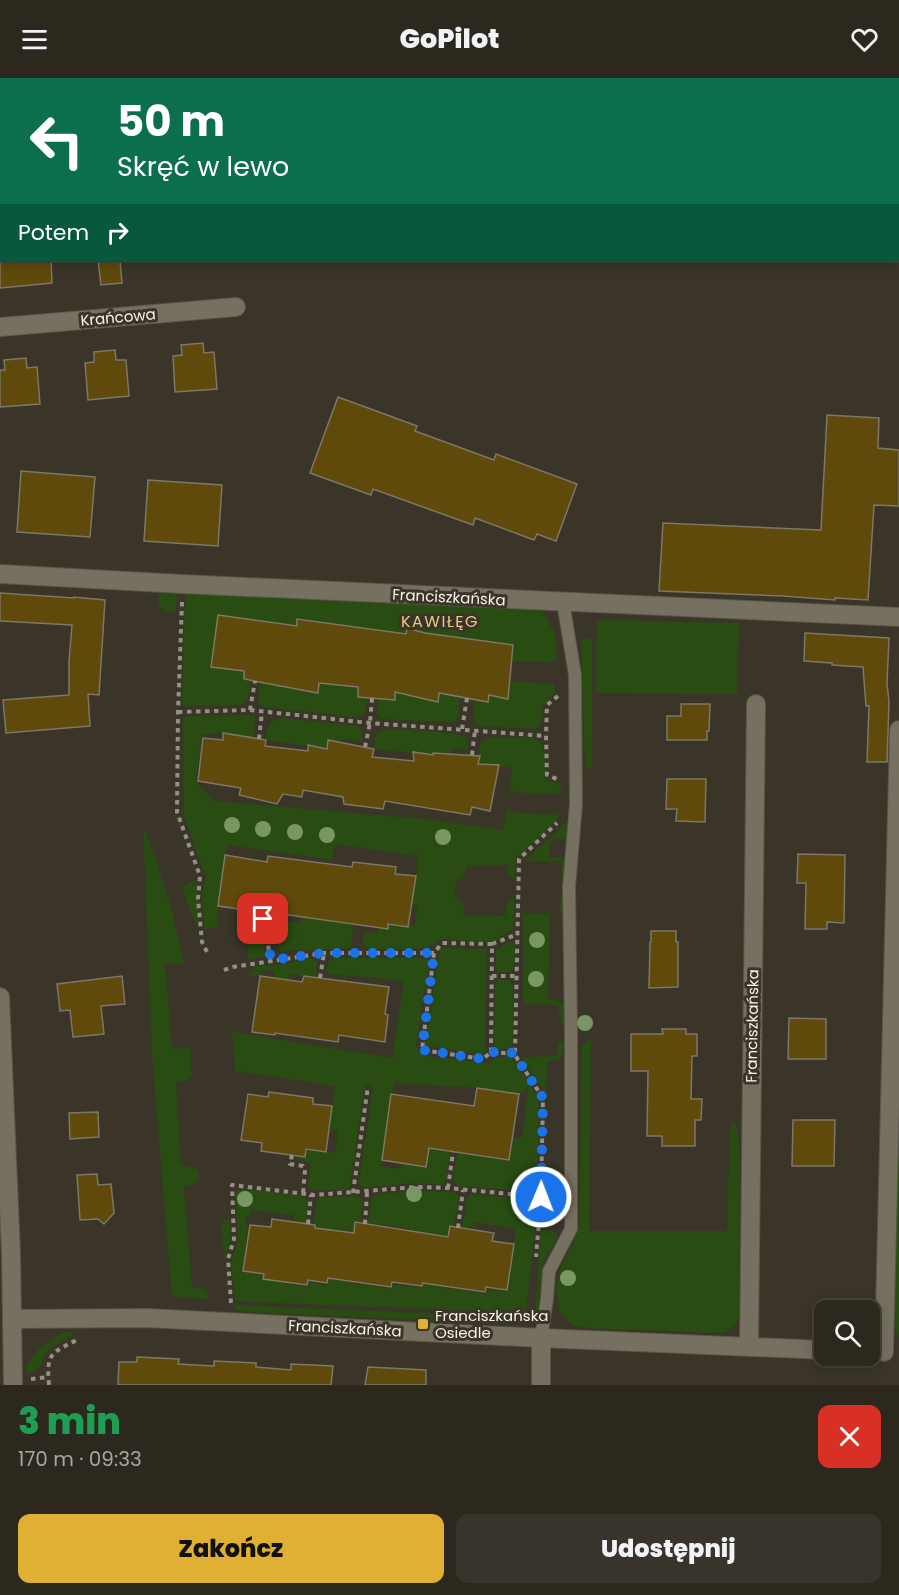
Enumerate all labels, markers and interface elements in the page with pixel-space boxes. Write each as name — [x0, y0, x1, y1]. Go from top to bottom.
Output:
text: GoPilot — [400, 20, 499, 57]
icon: menu — [18, 23, 51, 56]
icon: heart — [848, 23, 881, 56]
text: 50 m — [117, 92, 225, 151]
icon: left — [18, 102, 96, 180]
text: Skręć w lewo — [117, 148, 289, 185]
icon: right — [101, 216, 134, 249]
text: Potem — [18, 217, 89, 248]
street label: Krańcowa — [79, 303, 157, 331]
street label: Franciszkańska — [392, 584, 506, 610]
district label: KAWIŁĘG — [401, 610, 479, 633]
pin — [237, 893, 288, 944]
icon: arrive — [246, 902, 279, 935]
street label: Franciszkańska — [741, 969, 763, 1083]
position arrow — [509, 1165, 573, 1229]
map controls — [814, 1300, 880, 1366]
button: search — [814, 1300, 880, 1366]
place label: Franciszkańska Osiedle — [435, 1305, 549, 1343]
street label: Franciszkańska — [288, 1315, 402, 1341]
marker: Franciszkańska Osiedle — [416, 1317, 430, 1331]
text: 3 min — [18, 1396, 121, 1447]
button: close — [818, 1405, 881, 1468]
text: 170 m · 09:33 — [18, 1445, 142, 1473]
button: Zakończ — [18, 1514, 444, 1583]
button: Udostępnij — [456, 1514, 881, 1583]

